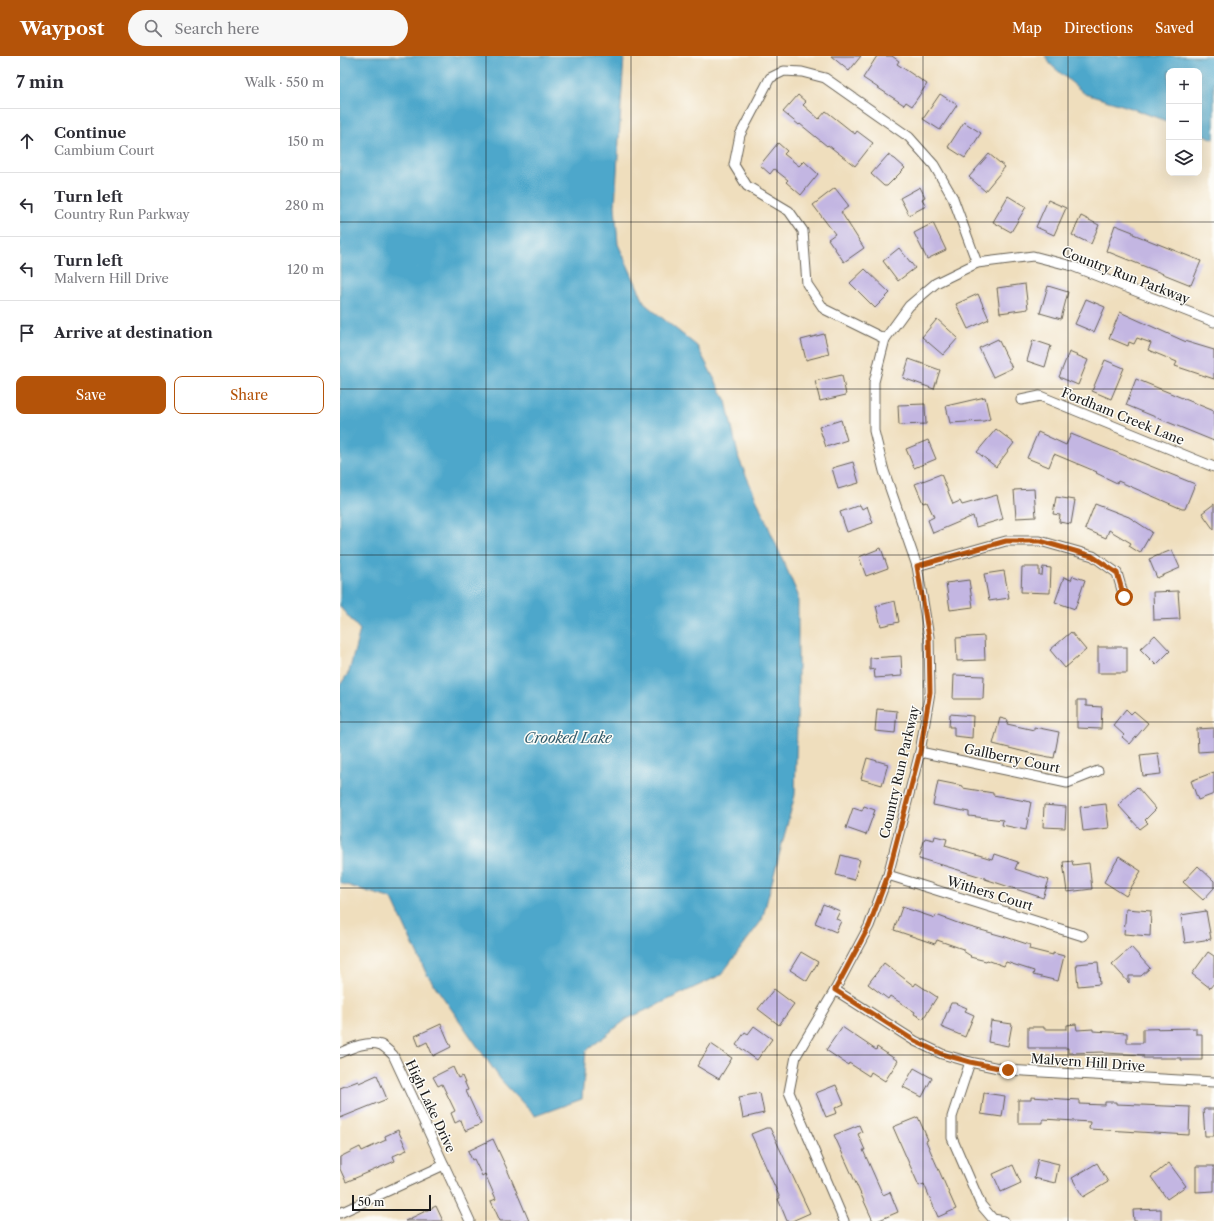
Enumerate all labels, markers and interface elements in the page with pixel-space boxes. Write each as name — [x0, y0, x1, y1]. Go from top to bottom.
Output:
search box — [128, 10, 408, 46]
text: Waypost — [20, 17, 104, 40]
icon: search — [142, 17, 164, 39]
text: Search here — [174, 19, 259, 38]
text: Map — [1012, 19, 1042, 37]
text: Directions — [1064, 19, 1133, 37]
text: Saved — [1155, 19, 1194, 37]
map controls — [1166, 68, 1202, 176]
button: + — [1166, 68, 1202, 104]
text: 7 min — [16, 72, 64, 92]
text: Walk · 550 m — [244, 74, 324, 90]
button: − — [1166, 104, 1202, 140]
text: Continue — [54, 123, 126, 142]
icon: ahead — [16, 130, 38, 152]
text: 150 m — [288, 133, 324, 149]
button: layers — [1166, 140, 1202, 176]
text: Cambium Court — [54, 142, 154, 158]
text: Turn left — [54, 187, 123, 206]
icon: left — [16, 194, 38, 216]
text: 280 m — [285, 197, 324, 213]
text: Country Run Parkway — [54, 206, 190, 222]
street label: Country Run Parkway — [1060, 243, 1193, 307]
text: Turn left — [54, 251, 123, 270]
icon: left — [16, 258, 38, 280]
text: 120 m — [287, 261, 324, 277]
text: Malvern Hill Drive — [54, 270, 169, 286]
icon: arrive — [16, 322, 38, 344]
text: Arrive at destination — [54, 323, 213, 342]
button: Save — [16, 376, 166, 414]
button: Share — [174, 376, 324, 414]
street label: Fordham Creek Lane — [1059, 384, 1187, 448]
route start — [1115, 588, 1133, 606]
street label: Country Run Parkway — [876, 703, 922, 840]
water label: Crooked Lake — [524, 729, 613, 747]
street label: Gallberry Court — [963, 740, 1062, 776]
street label: Withers Court — [944, 872, 1035, 914]
street label: Malvern Hill Drive — [1030, 1050, 1146, 1074]
street label: High Lake Drive — [403, 1057, 459, 1155]
route end — [999, 1061, 1017, 1079]
scale bar — [352, 1193, 431, 1212]
text: 50 m — [358, 1195, 384, 1209]

